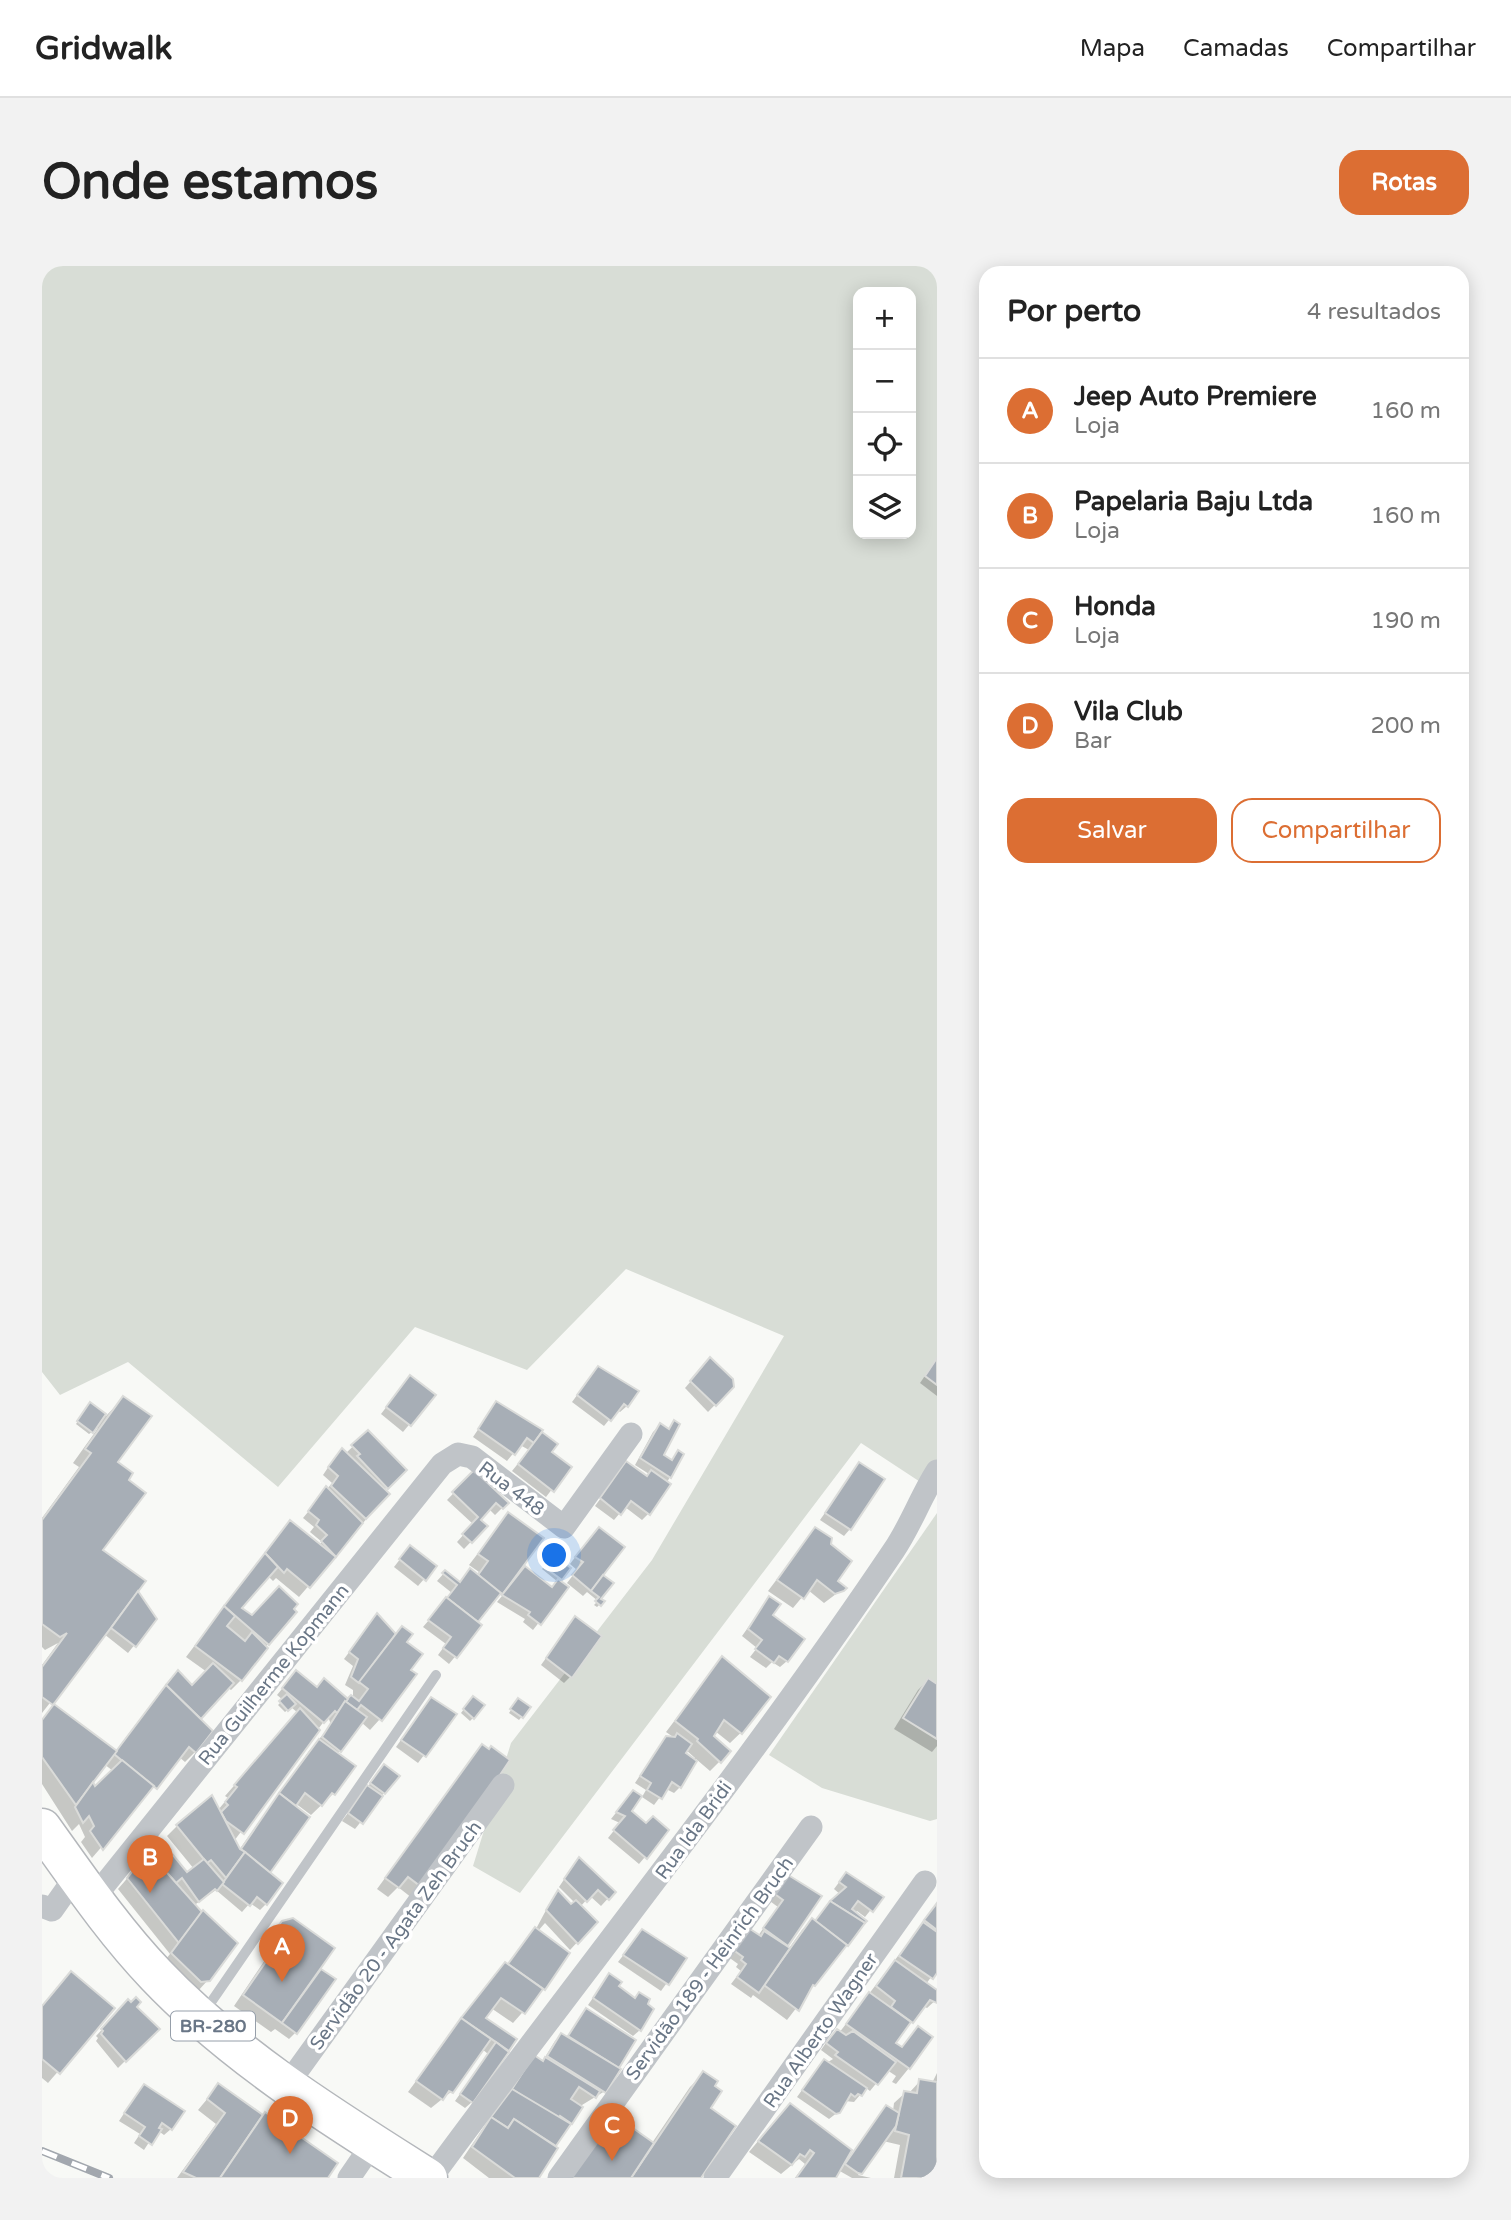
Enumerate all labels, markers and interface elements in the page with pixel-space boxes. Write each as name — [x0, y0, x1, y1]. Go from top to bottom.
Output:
text: Gridwalk — [35, 29, 172, 68]
text: Mapa — [1080, 34, 1145, 63]
text: Camadas — [1183, 34, 1289, 63]
text: Compartilhar — [1327, 34, 1476, 63]
button: Rotas — [1339, 150, 1469, 215]
text: Onde estamos — [42, 153, 378, 212]
map controls — [853, 287, 916, 539]
button: + — [853, 287, 916, 350]
text: Por perto — [1007, 293, 1141, 330]
text: 4 resultados — [1307, 298, 1441, 326]
button: − — [853, 350, 916, 413]
text: Jeep Auto Premiere — [1074, 381, 1317, 412]
text: A — [1021, 397, 1039, 425]
text: 160 m — [1371, 397, 1441, 425]
text: Loja — [1074, 412, 1120, 440]
button: locate — [853, 413, 916, 476]
button: layers — [853, 476, 916, 539]
text: Papelaria Baju Ltda — [1074, 486, 1313, 517]
text: B — [1022, 502, 1038, 530]
text: 160 m — [1371, 502, 1441, 530]
text: Loja — [1074, 517, 1120, 545]
text: Honda — [1074, 591, 1156, 622]
text: C — [1022, 607, 1038, 635]
text: 190 m — [1371, 607, 1441, 635]
text: Loja — [1074, 622, 1120, 650]
text: Vila Club — [1074, 696, 1183, 727]
text: D — [1021, 712, 1039, 740]
text: 200 m — [1371, 712, 1441, 740]
text: Bar — [1074, 727, 1112, 755]
button: Salvar — [1007, 798, 1217, 863]
button: Compartilhar — [1231, 798, 1441, 863]
street label: Rua 448 — [474, 1457, 549, 1521]
your location — [537, 1538, 571, 1572]
street label: Rua Guilherme Kopmann — [194, 1580, 354, 1770]
street label: Rua Ida Bridi — [651, 1778, 737, 1884]
street label: Servidão 20 - Agata Zeh Bruch — [305, 1817, 486, 2054]
pin: B — [127, 1835, 173, 1893]
street label: Servidão 189 - Heinrich Bruch — [621, 1853, 798, 2084]
pin: A — [259, 1924, 305, 1982]
street label: Rua Alberto Wagner — [759, 1948, 883, 2112]
road number: BR-280 — [171, 2011, 255, 2040]
pin: D — [267, 2096, 313, 2154]
pin: C — [589, 2103, 635, 2161]

